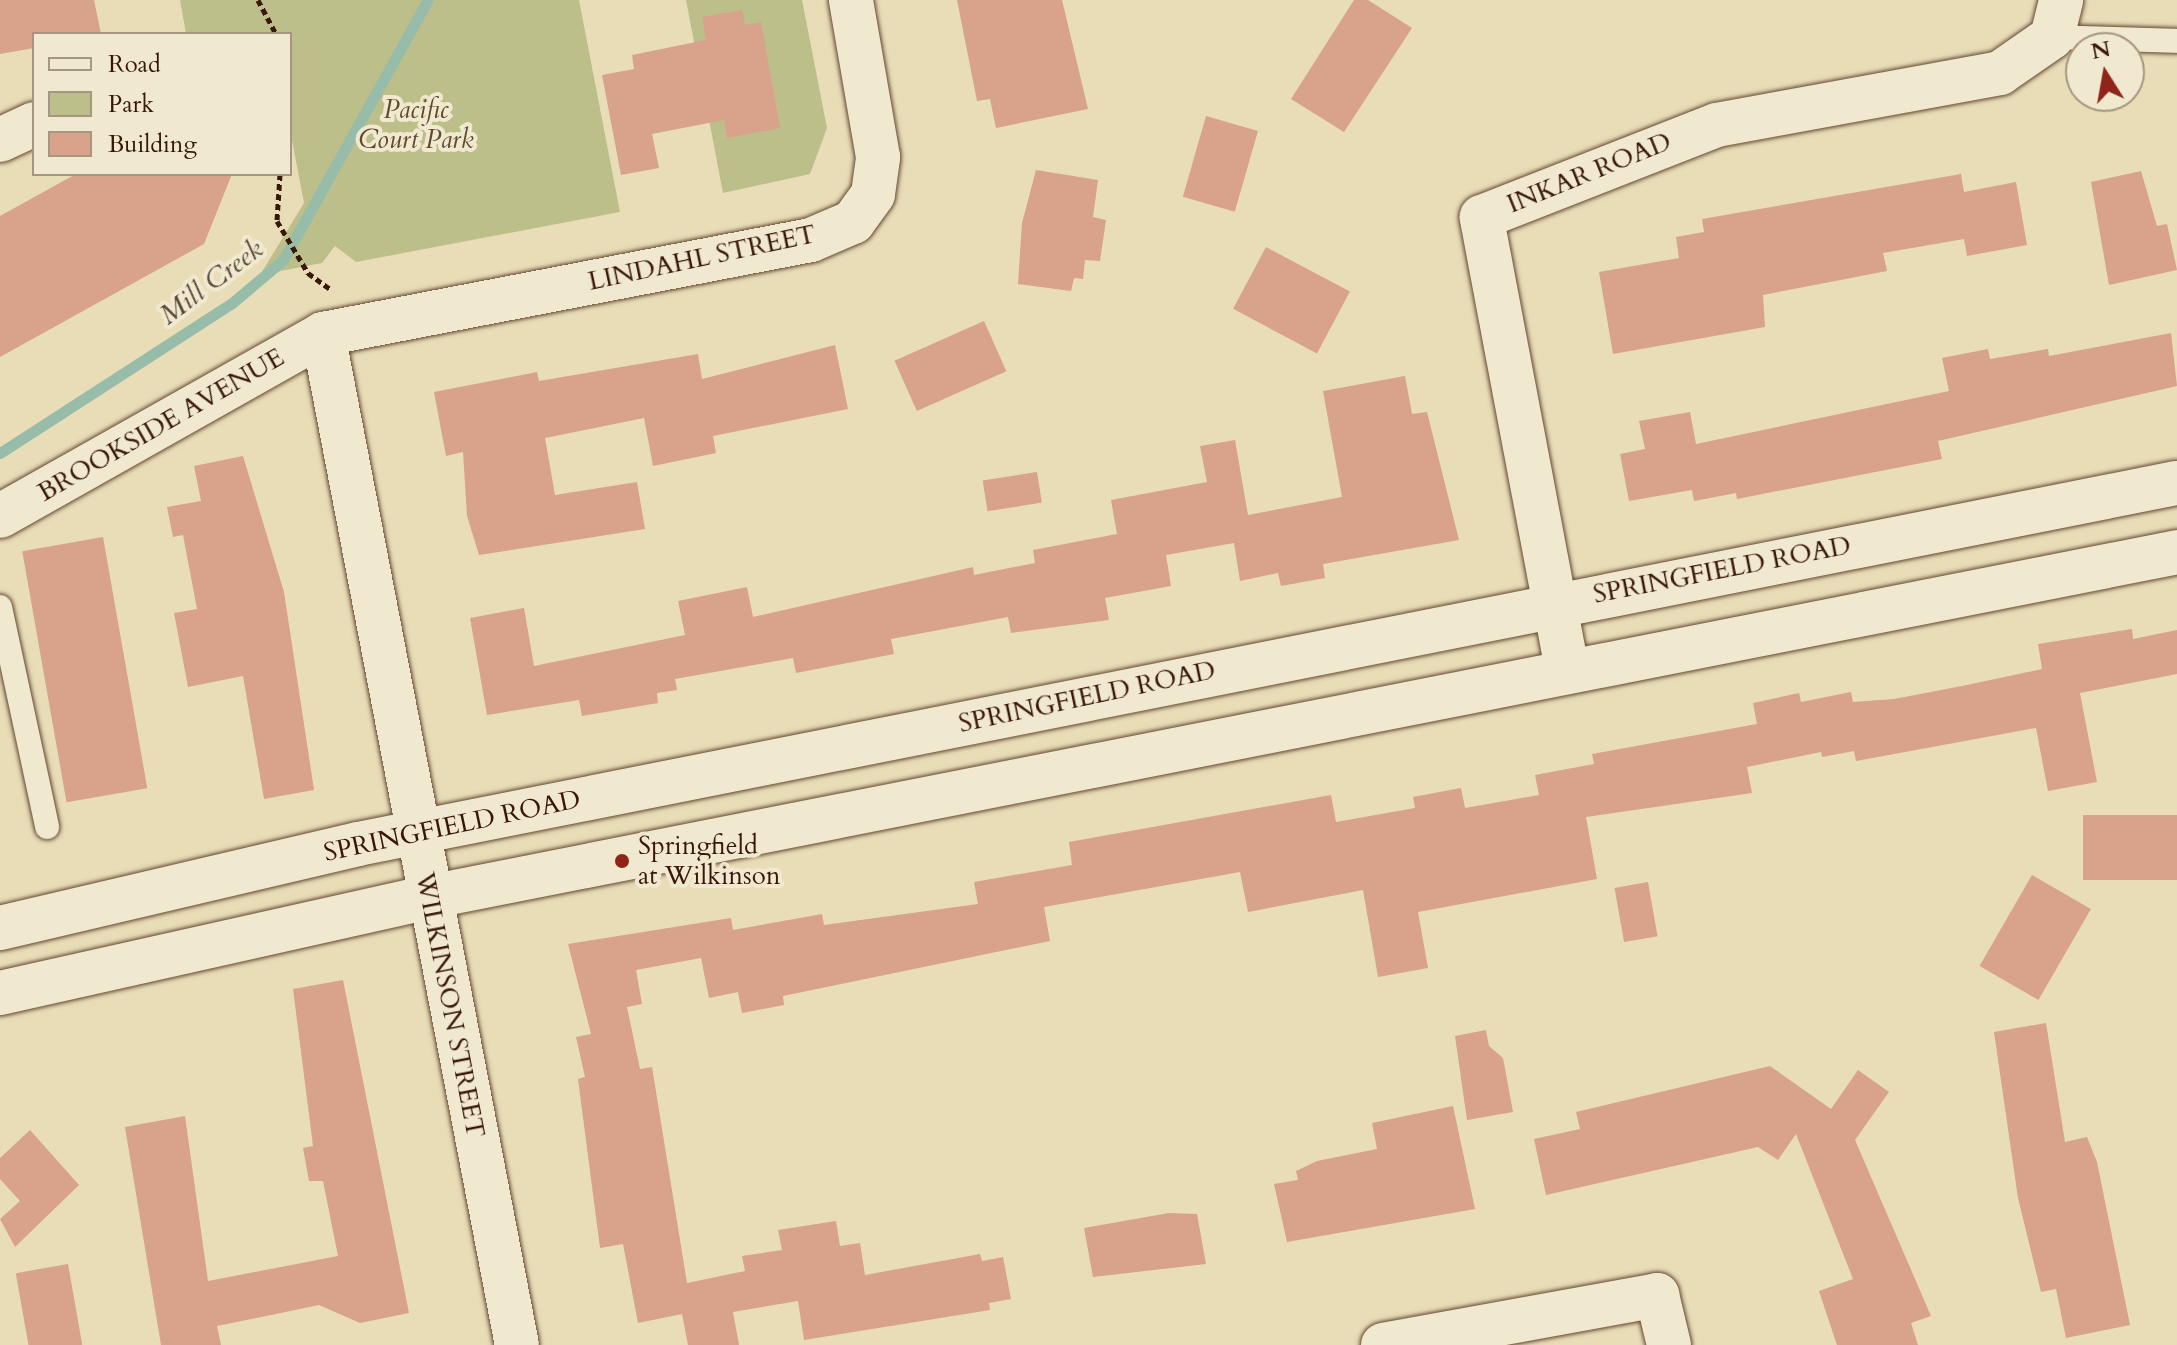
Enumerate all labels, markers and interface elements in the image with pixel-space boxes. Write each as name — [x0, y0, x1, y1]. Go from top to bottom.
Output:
legend — [32, 32, 292, 176]
north arrow — [2065, 32, 2145, 112]
text: N — [2089, 34, 2113, 67]
text: Road — [108, 48, 161, 81]
text: Park — [108, 88, 154, 121]
park label: Pacific Court Park — [358, 94, 474, 156]
street label: INKAR ROAD — [1502, 126, 1676, 220]
text: Building — [108, 128, 197, 161]
street label: LINDAHL STREET — [585, 219, 819, 297]
water label: Mill Creek — [152, 232, 270, 332]
street label: BROOKSIDE AVENUE — [32, 342, 290, 508]
street label: SPRINGFIELD ROAD — [1591, 530, 1853, 610]
street label: SPRINGFIELD ROAD — [956, 655, 1218, 739]
street label: SPRINGFIELD ROAD — [321, 784, 583, 868]
place label: Springfield at Wilkinson — [638, 830, 781, 892]
marker: Springfield at Wilkinson — [613, 852, 631, 870]
street label: WILKINSON STREET — [409, 870, 491, 1140]

